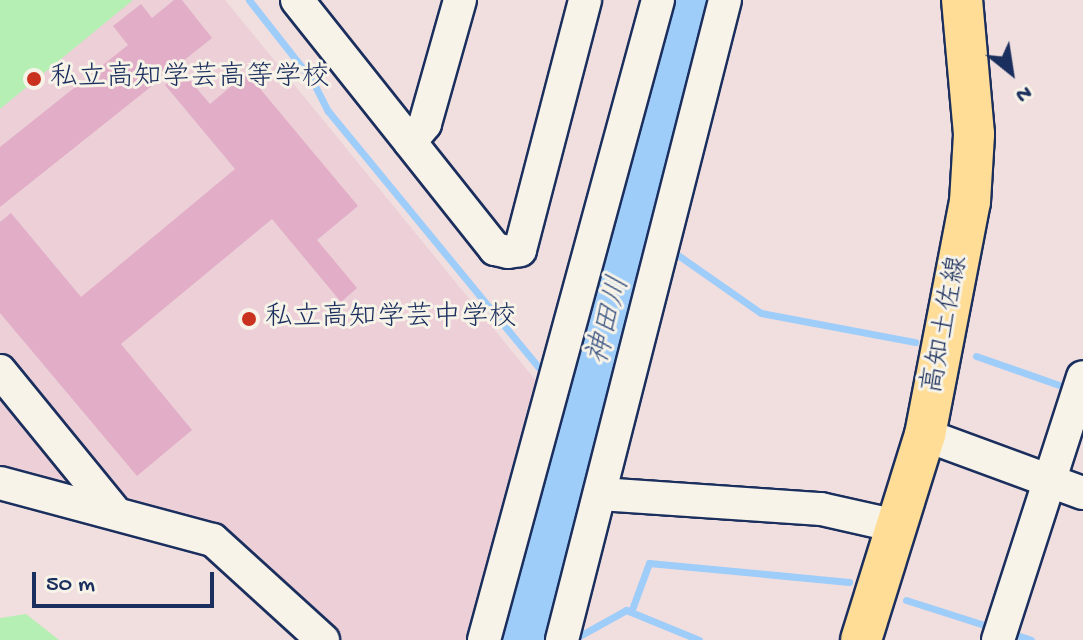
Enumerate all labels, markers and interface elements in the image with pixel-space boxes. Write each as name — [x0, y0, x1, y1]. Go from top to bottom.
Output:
north arrow — [971, 32, 1051, 112]
place label: 私立高知学芸高等学校 — [50, 62, 330, 96]
marker: 私立高知学芸高等学校 — [25, 70, 43, 88]
text: N — [1010, 78, 1036, 108]
street label: 高知土佐線 — [917, 253, 977, 397]
water label: 神田川 — [582, 273, 640, 369]
place label: 私立高知学芸中学校 — [265, 302, 517, 336]
marker: 私立高知学芸中学校 — [240, 310, 258, 328]
scale bar — [36, 556, 218, 606]
text: 50 m — [46, 571, 95, 600]

